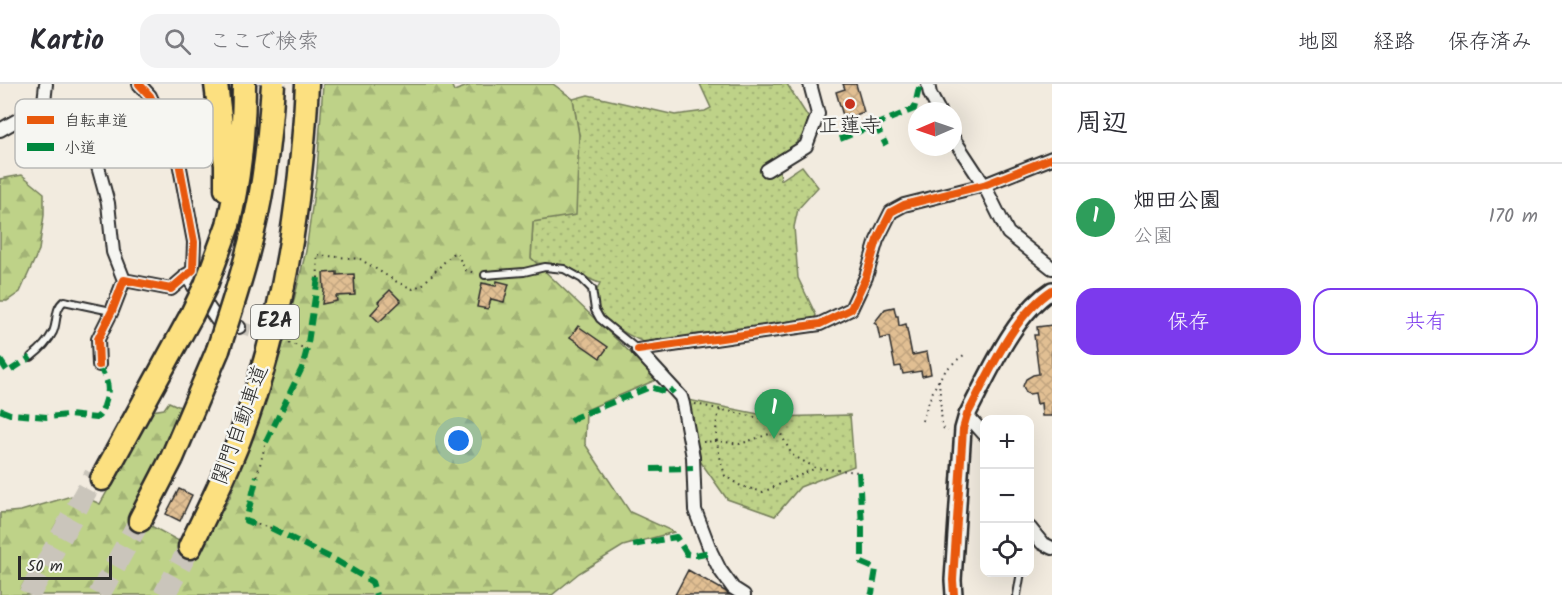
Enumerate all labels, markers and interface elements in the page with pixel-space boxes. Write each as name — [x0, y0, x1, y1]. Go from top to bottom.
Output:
search box — [140, 14, 560, 68]
text: Kartio — [30, 19, 104, 64]
icon: search — [161, 25, 194, 58]
text: ここで検索 — [209, 25, 319, 60]
text: 地図 — [1298, 26, 1340, 59]
text: 経路 — [1373, 26, 1415, 59]
text: 保存済み — [1448, 26, 1532, 59]
marker: 正蓮寺 — [843, 97, 857, 111]
legend — [15, 99, 213, 168]
north arrow — [908, 102, 962, 156]
text: 周辺 — [1076, 103, 1128, 145]
text: 自転車道 — [64, 109, 128, 134]
place label: 正蓮寺 — [819, 110, 882, 143]
text: 小道 — [64, 136, 96, 161]
text: 畑田公園 — [1133, 184, 1221, 219]
text: 1 — [1092, 201, 1099, 233]
text: 170 m — [1489, 201, 1538, 233]
text: 公園 — [1133, 221, 1173, 253]
button: 保存 — [1076, 288, 1301, 355]
button: 共有 — [1313, 288, 1538, 355]
road number: E2A — [251, 305, 299, 339]
street label: 関門自動車道 — [204, 360, 278, 490]
pin: 1 — [754, 390, 794, 439]
map controls — [980, 415, 1034, 577]
button: + — [980, 415, 1034, 469]
your location — [444, 426, 473, 455]
button: − — [980, 469, 1034, 523]
button: locate — [980, 523, 1034, 577]
scale bar — [18, 553, 112, 580]
text: 50 m — [27, 554, 63, 579]

